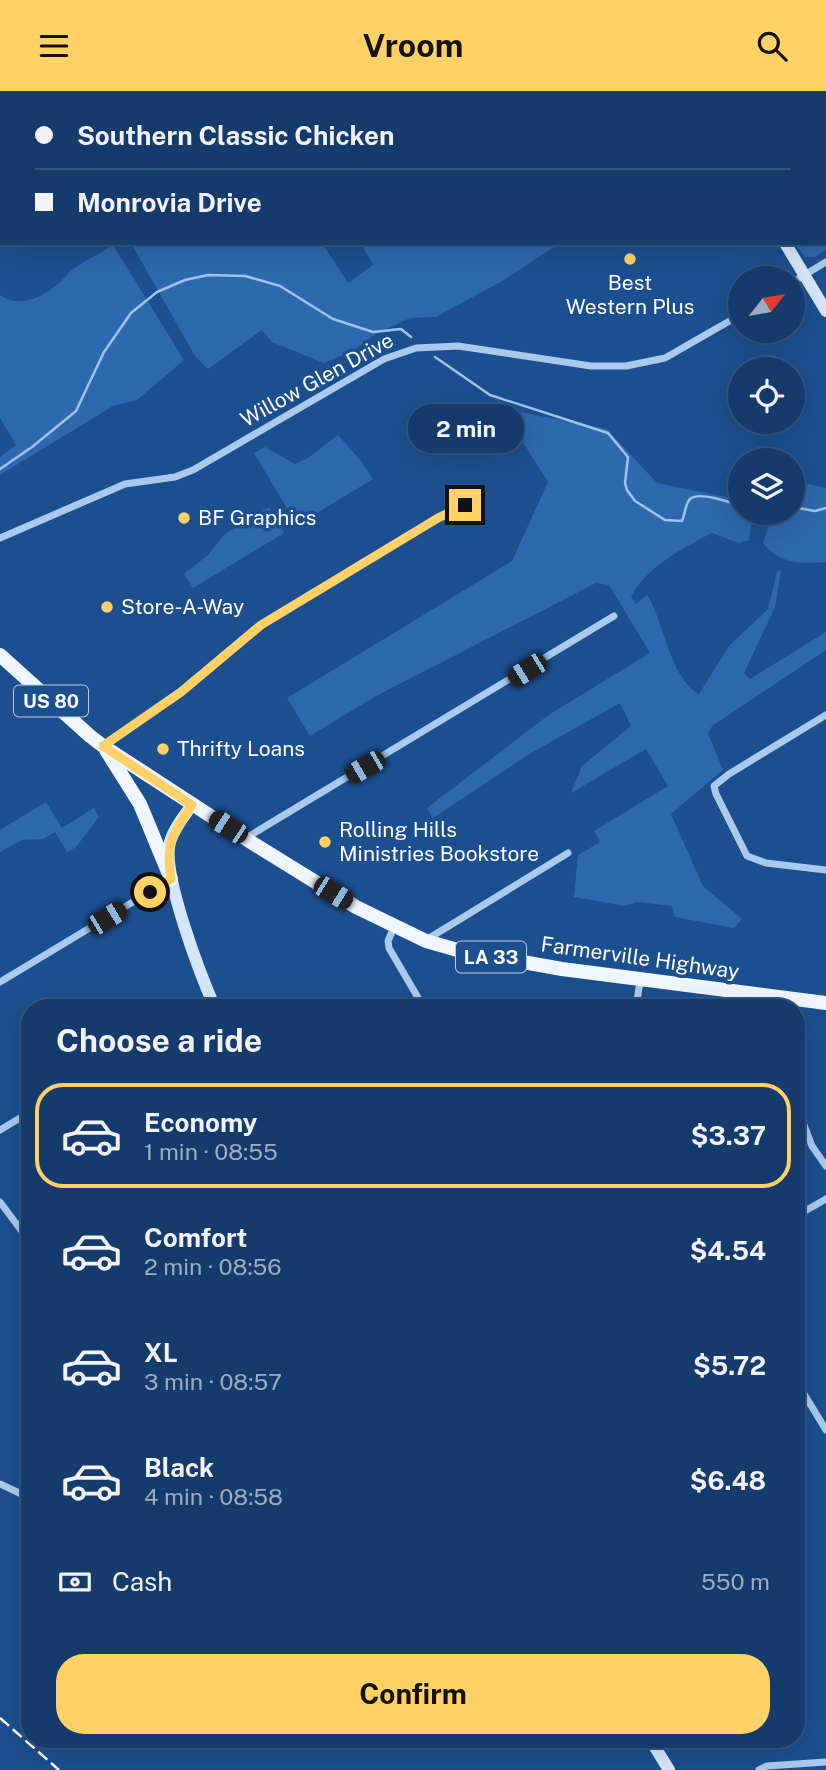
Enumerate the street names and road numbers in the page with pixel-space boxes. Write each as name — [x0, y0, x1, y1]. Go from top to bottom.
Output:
street label: Willow Glen Drive — [236, 327, 398, 432]
road number: US 80 — [14, 685, 88, 716]
street label: Farmerville Highway — [539, 931, 741, 984]
road number: LA 33 — [456, 941, 526, 972]

